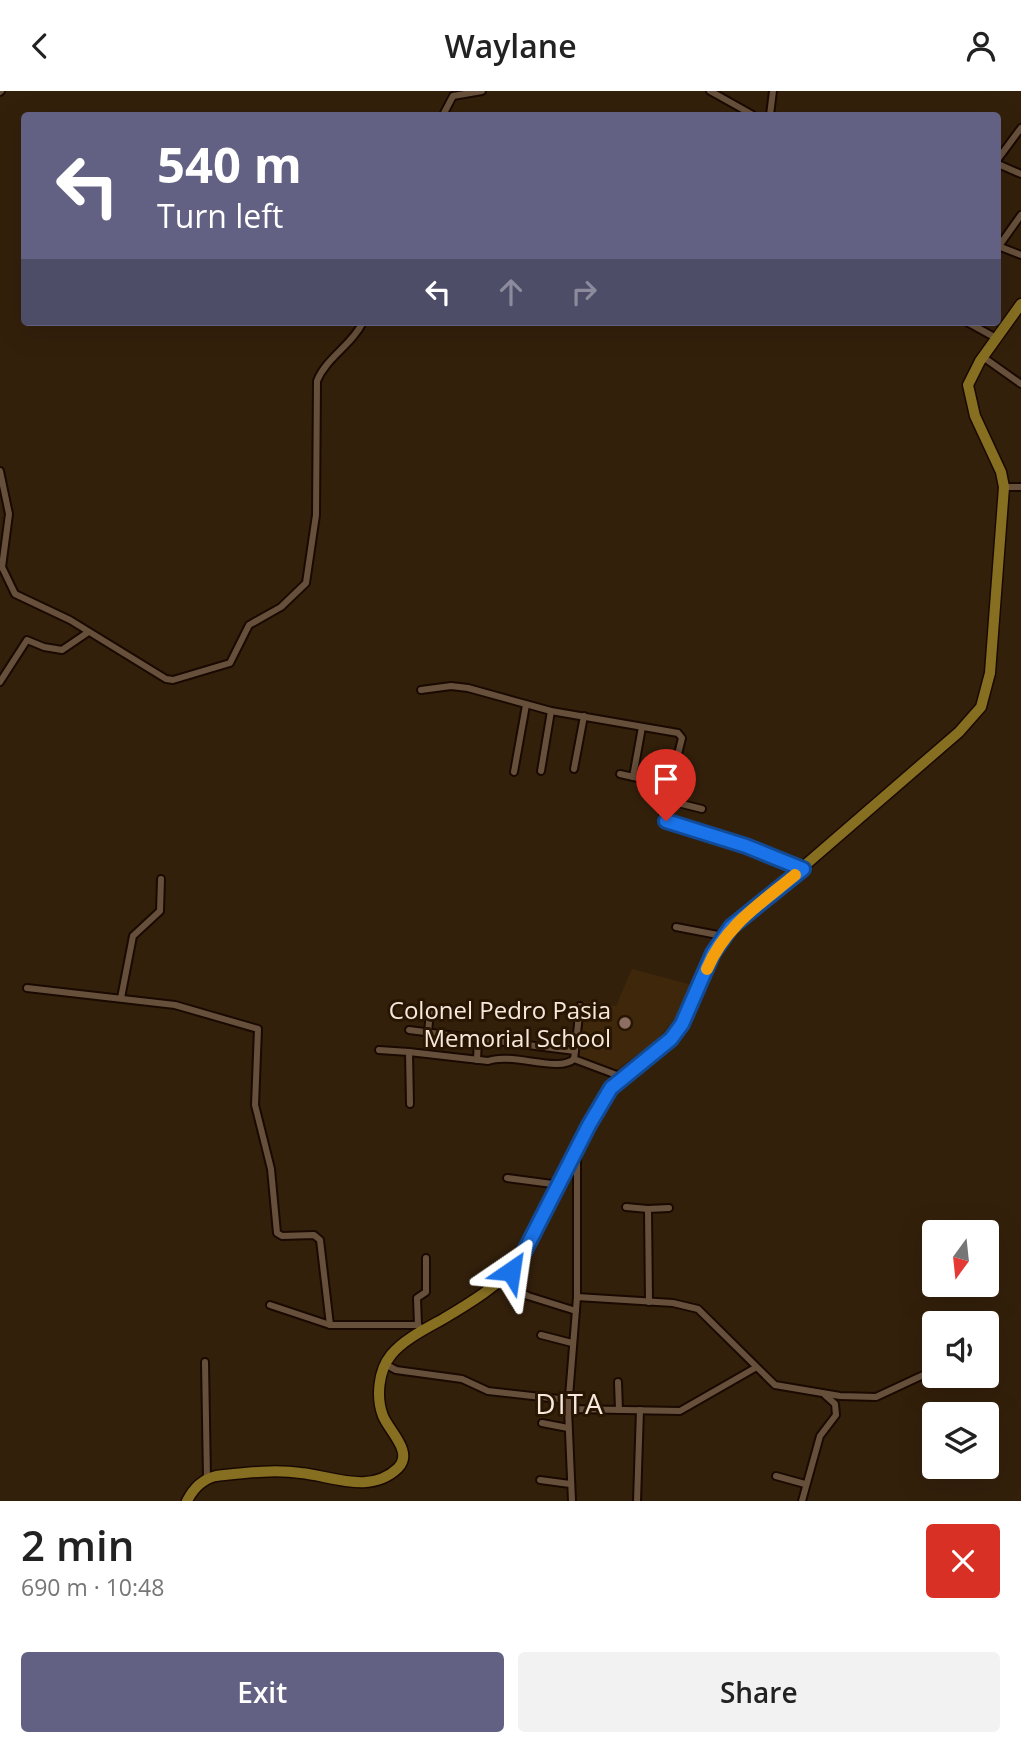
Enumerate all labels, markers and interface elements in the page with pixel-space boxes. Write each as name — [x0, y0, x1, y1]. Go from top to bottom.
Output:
text: Waylane — [444, 24, 577, 67]
icon: back — [21, 27, 59, 65]
icon: person — [962, 27, 1000, 65]
text: 540 m — [157, 131, 302, 197]
icon: left — [42, 140, 133, 231]
text: Turn left — [157, 194, 283, 237]
icon: left — [419, 273, 457, 311]
icon: ahead — [492, 273, 530, 311]
icon: right — [565, 273, 603, 311]
pin — [636, 749, 696, 821]
icon: arrive — [647, 760, 685, 798]
place label: Colonel Pedro Pasia Memorial School — [389, 993, 611, 1054]
marker: Colonel Pedro Pasia Memorial School — [617, 1015, 633, 1031]
north arrow — [922, 1220, 999, 1297]
map controls — [922, 1220, 999, 1479]
position arrow — [474, 1234, 548, 1308]
button: sound — [922, 1311, 999, 1388]
district label: DITA — [535, 1384, 605, 1422]
button: layers — [922, 1402, 999, 1479]
text: 2 min — [21, 1516, 134, 1573]
button: close — [926, 1524, 1000, 1598]
text: 690 m · 10:48 — [21, 1571, 164, 1603]
button: Exit — [21, 1652, 504, 1732]
button: Share — [518, 1652, 1000, 1732]

